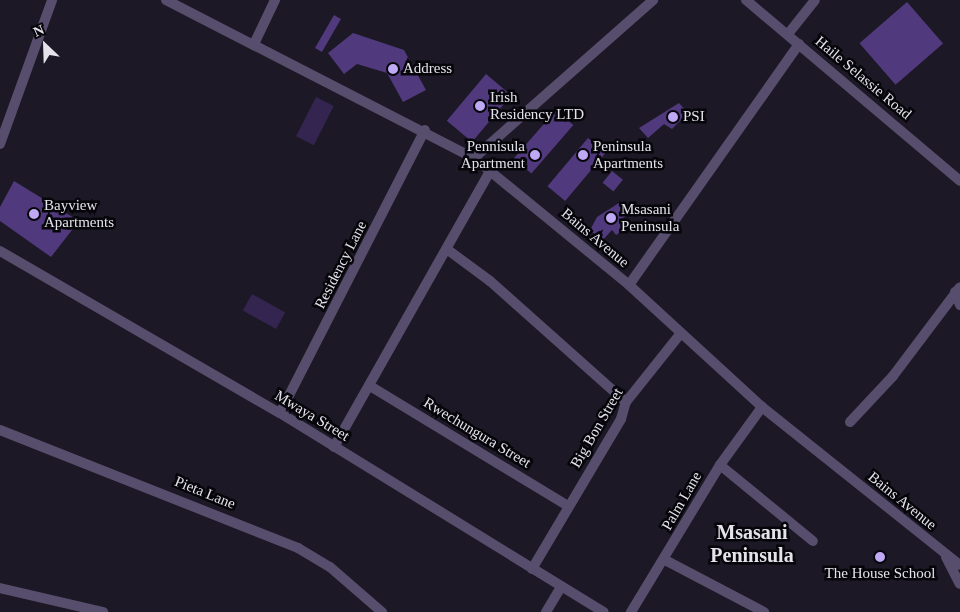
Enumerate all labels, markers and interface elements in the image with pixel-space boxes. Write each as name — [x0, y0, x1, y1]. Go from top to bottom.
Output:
north arrow — [20, 20, 70, 70]
text: N — [31, 22, 46, 40]
street label: Haile Selassie Road — [811, 33, 915, 123]
place label: Address — [403, 60, 452, 78]
marker: Address — [387, 63, 399, 75]
place label: Irish Residency LTD — [490, 88, 584, 123]
marker: Irish Residency LTD — [474, 100, 486, 112]
place label: PSI — [683, 108, 705, 126]
marker: PSI — [667, 111, 679, 123]
place label: Pennisula Apartment — [461, 137, 525, 172]
place label: Peninsula Apartments — [593, 137, 663, 172]
marker: Pennisula Apartment — [529, 149, 541, 161]
marker: Peninsula Apartments — [577, 149, 589, 161]
place label: Bayview Apartments — [44, 196, 114, 231]
place label: Msasani Peninsula — [621, 200, 679, 235]
street label: Bains Avenue — [557, 204, 633, 272]
marker: Bayview Apartments — [28, 208, 40, 220]
marker: Msasani Peninsula — [605, 212, 617, 224]
street label: Residency Lane — [311, 218, 371, 312]
street label: Big Bon Street — [567, 385, 627, 471]
street label: Mwaya Street — [271, 387, 353, 445]
street label: Rwechungura Street — [420, 394, 534, 472]
street label: Bains Avenue — [864, 468, 940, 534]
street label: Palm Lane — [658, 469, 706, 533]
street label: Pieta Lane — [172, 473, 238, 513]
district label: Msasani Peninsula — [710, 521, 794, 568]
marker: The House School — [874, 551, 886, 563]
place label: The House School — [825, 565, 935, 583]

